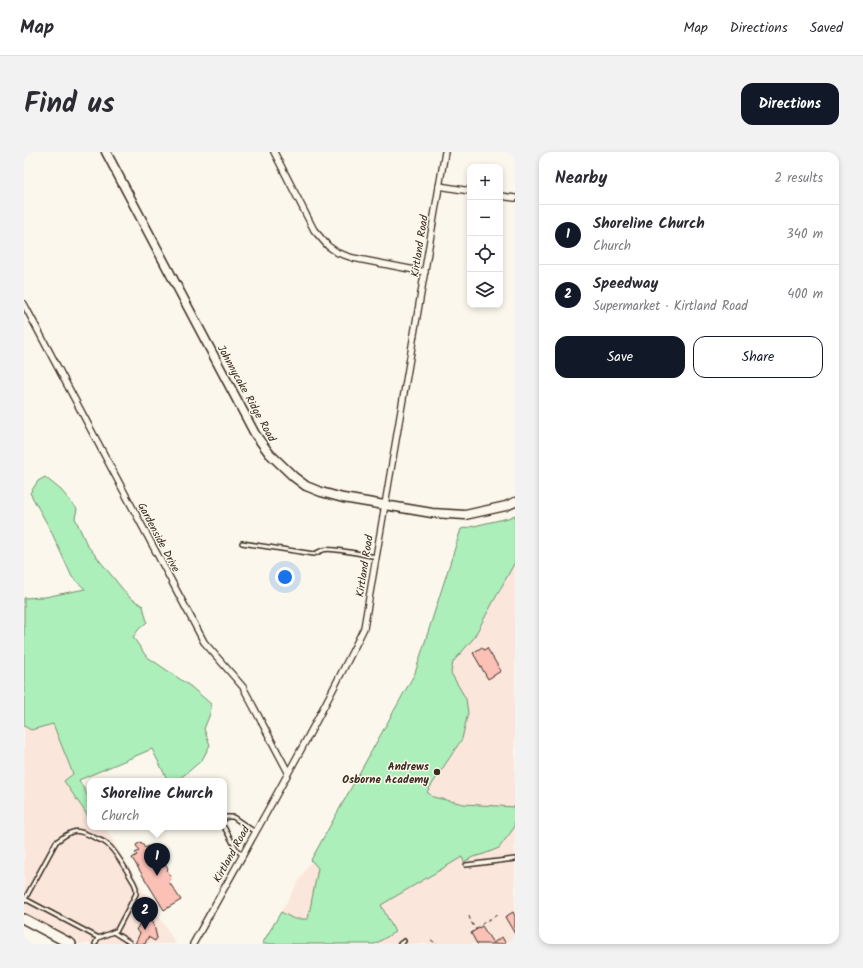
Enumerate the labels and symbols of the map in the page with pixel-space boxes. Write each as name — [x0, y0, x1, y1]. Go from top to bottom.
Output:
street label: Kirtland Road — [406, 213, 434, 279]
street label: Johnnycake Ridge Road — [212, 342, 281, 446]
street label: Gardenside Drive — [132, 499, 184, 576]
street label: Kirtland Road — [351, 533, 379, 599]
your location — [275, 567, 295, 587]
place label: Andrews Osborne Academy — [342, 758, 430, 789]
marker: Andrews Osborne Academy — [432, 767, 442, 777]
street label: Kirtland Road — [209, 822, 255, 886]
pin: 1 — [144, 843, 170, 876]
pin: 2 — [132, 897, 158, 930]

